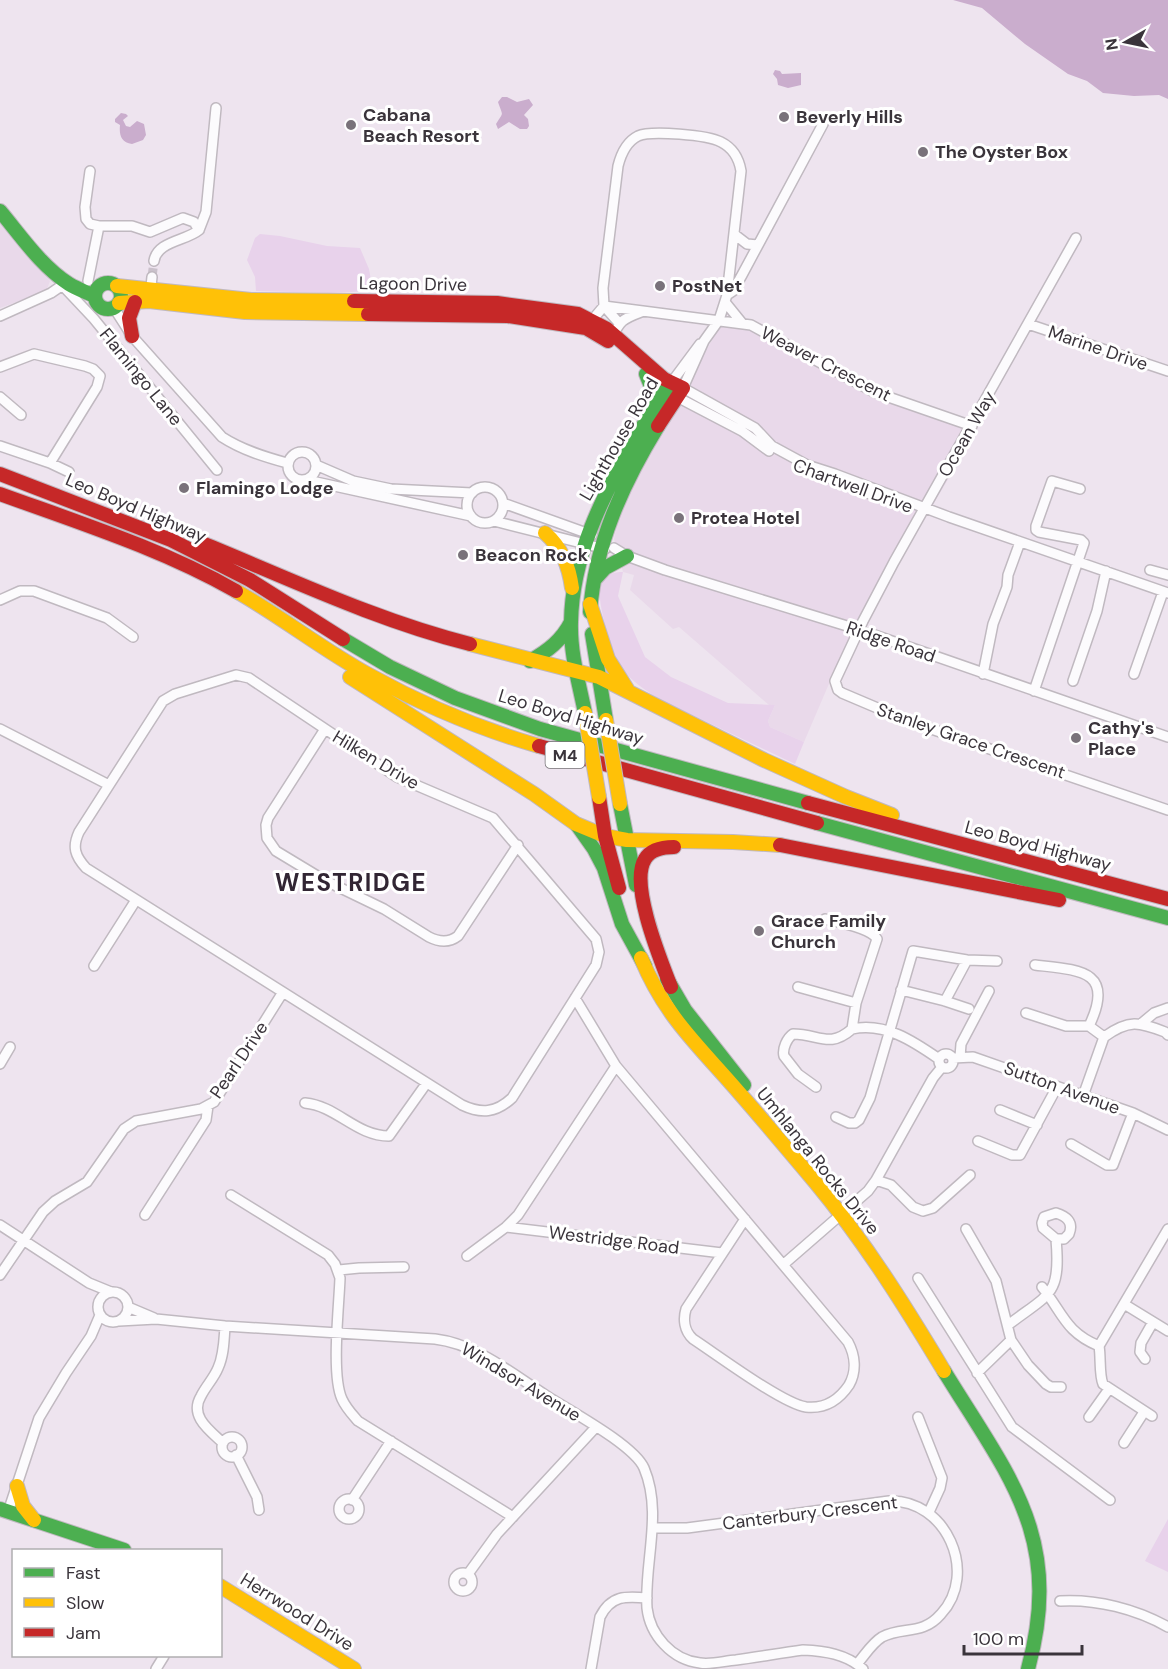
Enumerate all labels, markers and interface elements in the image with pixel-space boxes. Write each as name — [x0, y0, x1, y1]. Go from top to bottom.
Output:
north arrow — [1096, 12, 1156, 72]
text: N — [1100, 37, 1123, 52]
place label: Cabana Beach Resort — [363, 103, 480, 148]
place label: Beverly Hills — [796, 105, 903, 129]
marker: Beverly Hills — [777, 110, 791, 124]
marker: Cabana Beach Resort — [344, 118, 358, 132]
place label: The Oyster Box — [935, 140, 1068, 164]
marker: The Oyster Box — [916, 145, 930, 159]
street label: Lagoon Drive — [359, 271, 467, 297]
place label: PostNet — [672, 274, 742, 298]
marker: PostNet — [653, 279, 667, 293]
street label: Marine Drive — [1045, 320, 1151, 376]
street label: Weaver Crescent — [757, 321, 895, 407]
street label: Flamingo Lane — [94, 323, 188, 431]
street label: Lighthouse Road — [574, 373, 664, 505]
street label: Ocean Way — [933, 387, 1001, 481]
street label: Chartwell Drive — [790, 453, 916, 519]
street label: Leo Boyd Highway — [62, 468, 210, 548]
place label: Flamingo Lodge — [196, 476, 334, 500]
marker: Flamingo Lodge — [177, 481, 191, 495]
place label: Protea Hotel — [691, 506, 800, 530]
marker: Protea Hotel — [672, 511, 686, 525]
place label: Beacon Rock — [475, 543, 589, 567]
marker: Beacon Rock — [456, 548, 470, 562]
street label: Ridge Road — [843, 616, 939, 668]
street label: Leo Boyd Highway — [495, 683, 647, 751]
street label: Stanley Grace Crescent — [873, 697, 1069, 785]
place label: Cathy's Place — [1088, 716, 1154, 761]
street label: Hilken Drive — [328, 725, 424, 795]
marker: Cathy's Place — [1069, 731, 1083, 745]
road number: M4 — [546, 742, 584, 768]
street label: Leo Boyd Highway — [962, 815, 1114, 877]
district label: WESTRIDGE — [275, 867, 427, 898]
place label: Grace Family Church — [771, 909, 886, 954]
marker: Grace Family Church — [752, 924, 766, 938]
street label: Pearl Drive — [204, 1017, 274, 1103]
street label: Sutton Avenue — [1001, 1056, 1123, 1120]
street label: Umhlanga Rocks Drive — [751, 1082, 885, 1240]
street label: Westridge Road — [547, 1220, 681, 1260]
street label: Windsor Avenue — [457, 1337, 585, 1427]
street label: Canterbury Crescent — [721, 1490, 899, 1536]
legend — [12, 1549, 222, 1657]
text: Fast — [66, 1561, 101, 1585]
street label: Herrwood Drive — [236, 1568, 358, 1656]
text: Slow — [66, 1591, 105, 1615]
scale bar — [964, 1618, 1082, 1656]
text: Jam — [66, 1621, 101, 1645]
text: 100 m — [973, 1627, 1024, 1651]

